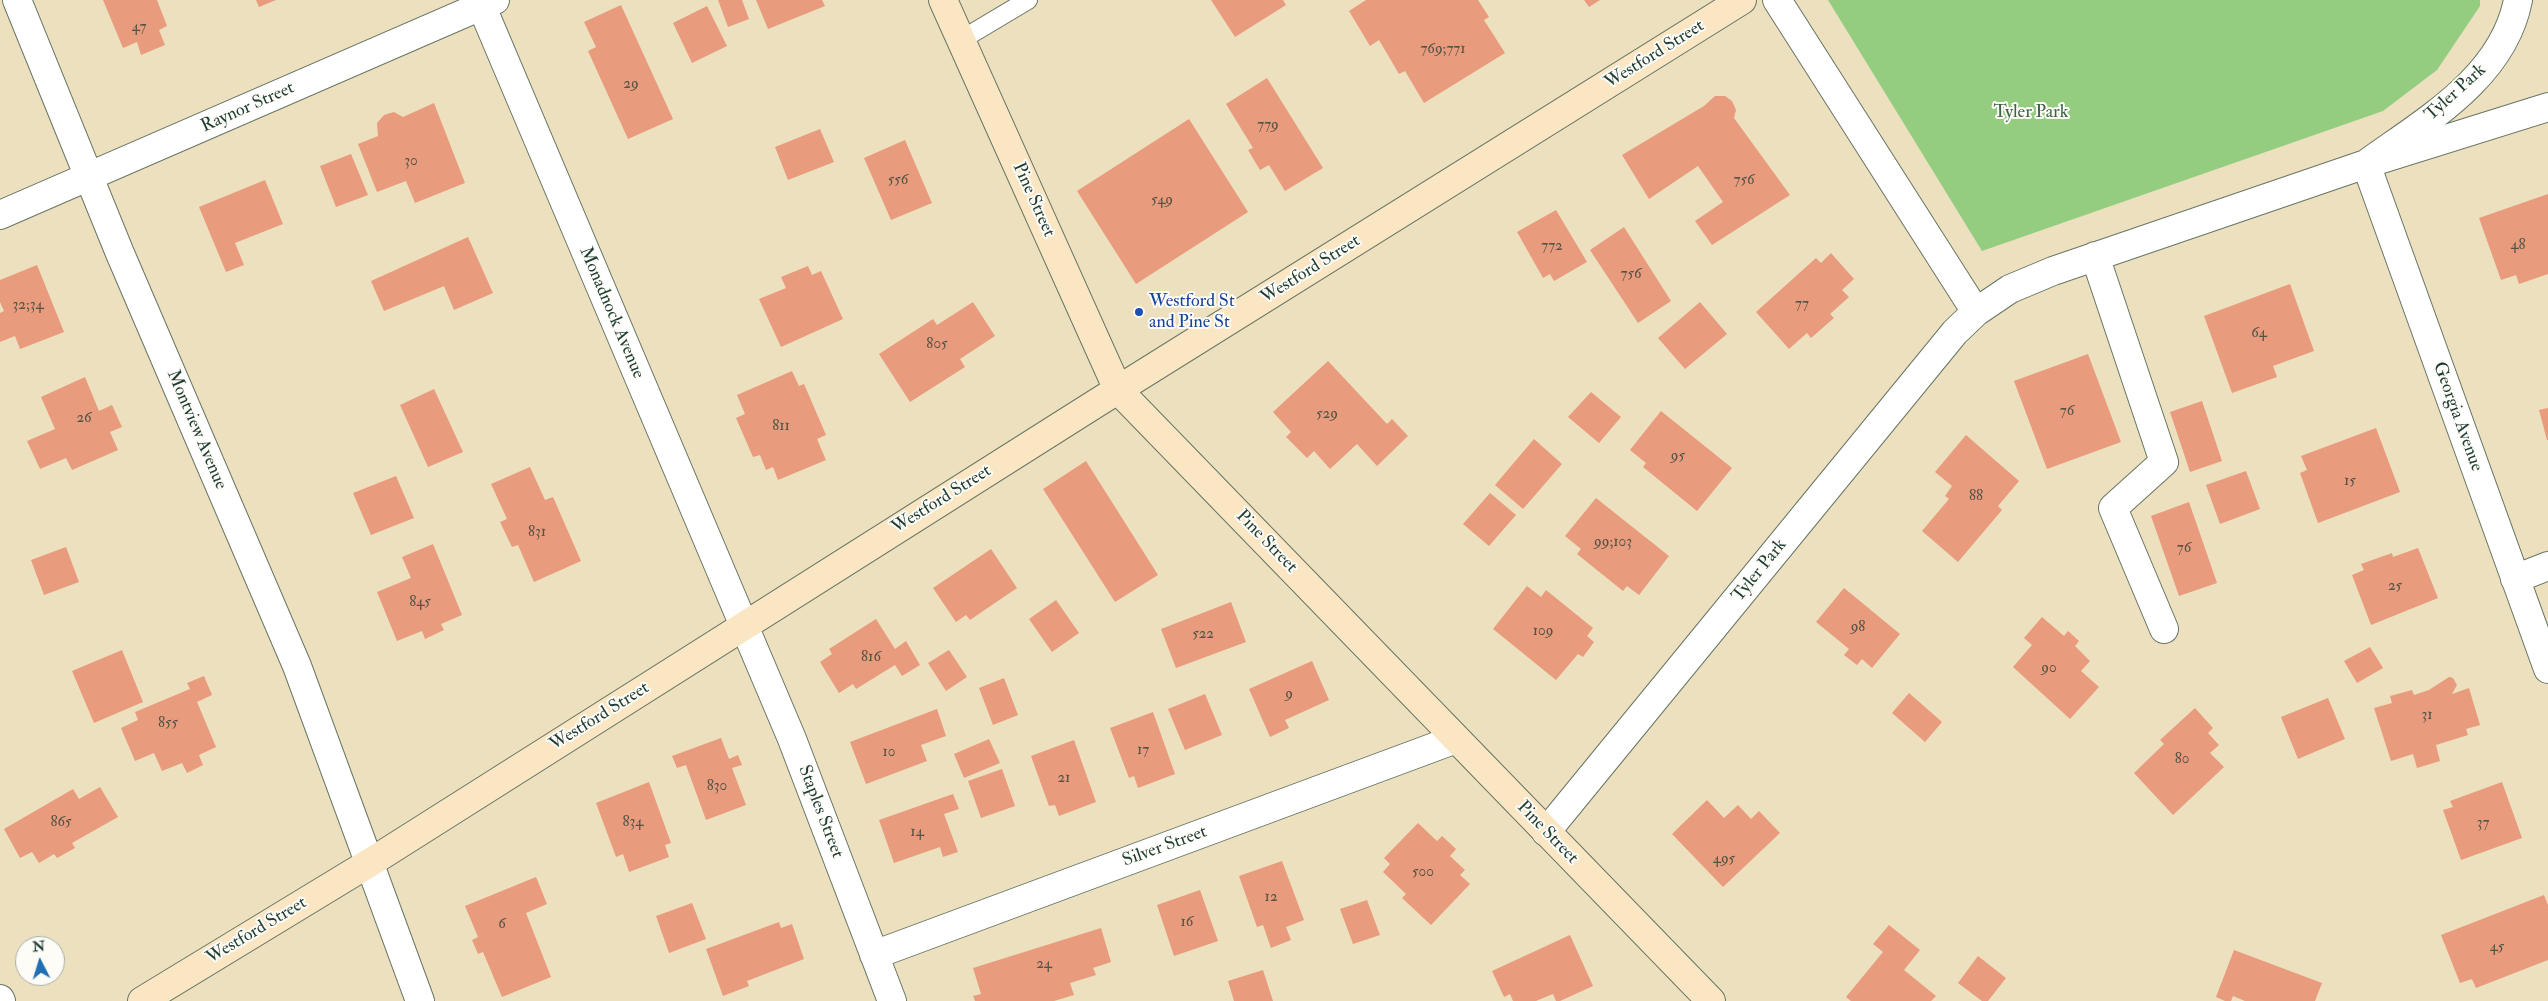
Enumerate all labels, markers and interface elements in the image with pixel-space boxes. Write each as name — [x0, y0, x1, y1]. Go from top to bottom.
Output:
street label: Westford Street — [1601, 16, 1709, 94]
house number: 47 — [132, 19, 146, 37]
house number: 769;771 — [1420, 41, 1466, 59]
street label: Tyler Park — [2421, 60, 2491, 126]
house number: 29 — [623, 76, 639, 94]
street label: Raynor Street — [198, 78, 298, 138]
park label: Tyler Park — [1994, 102, 2068, 124]
house number: 779 — [1257, 117, 1279, 135]
house number: 30 — [404, 153, 418, 171]
street label: Pine Street — [1007, 159, 1059, 241]
house number: 556 — [888, 172, 908, 190]
house number: 756 — [1734, 172, 1754, 190]
house number: 549 — [1151, 192, 1173, 210]
street label: Westford Street — [1257, 231, 1365, 309]
house number: 48 — [2510, 237, 2526, 255]
house number: 772 — [1541, 238, 1563, 256]
street label: Monadnock Avenue — [574, 244, 648, 382]
house number: 756 — [1621, 266, 1641, 284]
place label: Westford St and Pine St — [1149, 291, 1235, 334]
house number: 77 — [1795, 296, 1809, 314]
house number: 32;34 — [13, 297, 43, 315]
marker: Westford St and Pine St — [1133, 306, 1145, 318]
house number: 64 — [2251, 325, 2267, 343]
house number: 805 — [926, 336, 948, 354]
street label: Georgia Avenue — [2427, 359, 2487, 475]
street label: Montview Avenue — [161, 367, 231, 493]
house number: 76 — [2060, 403, 2074, 421]
house number: 529 — [1316, 406, 1338, 424]
house number: 26 — [76, 410, 92, 428]
house number: 811 — [772, 418, 790, 436]
house number: 95 — [1671, 448, 1685, 466]
street label: Westford Street — [888, 461, 996, 539]
house number: 15 — [2344, 473, 2356, 491]
house number: 88 — [1969, 488, 1983, 506]
street label: Pine Street — [1231, 506, 1301, 578]
house number: 831 — [528, 524, 546, 542]
house number: 99;103 — [1594, 534, 1632, 552]
street label: Tyler Park — [1728, 535, 1792, 607]
house number: 76 — [2177, 540, 2191, 558]
house number: 25 — [2388, 578, 2402, 596]
house number: 845 — [409, 594, 431, 612]
house number: 98 — [1851, 619, 1865, 637]
house number: 109 — [1533, 623, 1553, 641]
house number: 522 — [1192, 626, 1214, 644]
house number: 816 — [861, 649, 881, 667]
house number: 90 — [2041, 660, 2057, 678]
street label: Westford Street — [546, 678, 654, 756]
house number: 9 — [1285, 686, 1293, 704]
house number: 31 — [2421, 707, 2433, 725]
house number: 855 — [158, 715, 178, 733]
house number: 17 — [1137, 742, 1149, 760]
house number: 10 — [883, 744, 895, 762]
house number: 80 — [2175, 751, 2189, 769]
street label: Staples Street — [792, 763, 848, 861]
house number: 21 — [1058, 770, 1070, 788]
house number: 830 — [707, 778, 727, 796]
street label: Pine Street — [1512, 797, 1582, 869]
house number: 865 — [50, 814, 72, 832]
house number: 834 — [623, 814, 643, 832]
house number: 37 — [2477, 815, 2489, 833]
street label: Silver Street — [1120, 822, 1210, 872]
house number: 14 — [910, 824, 924, 842]
house number: 495 — [1713, 851, 1735, 869]
house number: 500 — [1412, 864, 1434, 882]
house number: 12 — [1265, 889, 1277, 907]
street label: Westford Street — [203, 893, 311, 969]
house number: 16 — [1181, 914, 1193, 932]
house number: 6 — [498, 916, 506, 934]
north arrow — [15, 936, 65, 986]
text: N — [32, 938, 46, 956]
house number: 45 — [2490, 939, 2504, 957]
house number: 24 — [1036, 956, 1052, 974]

